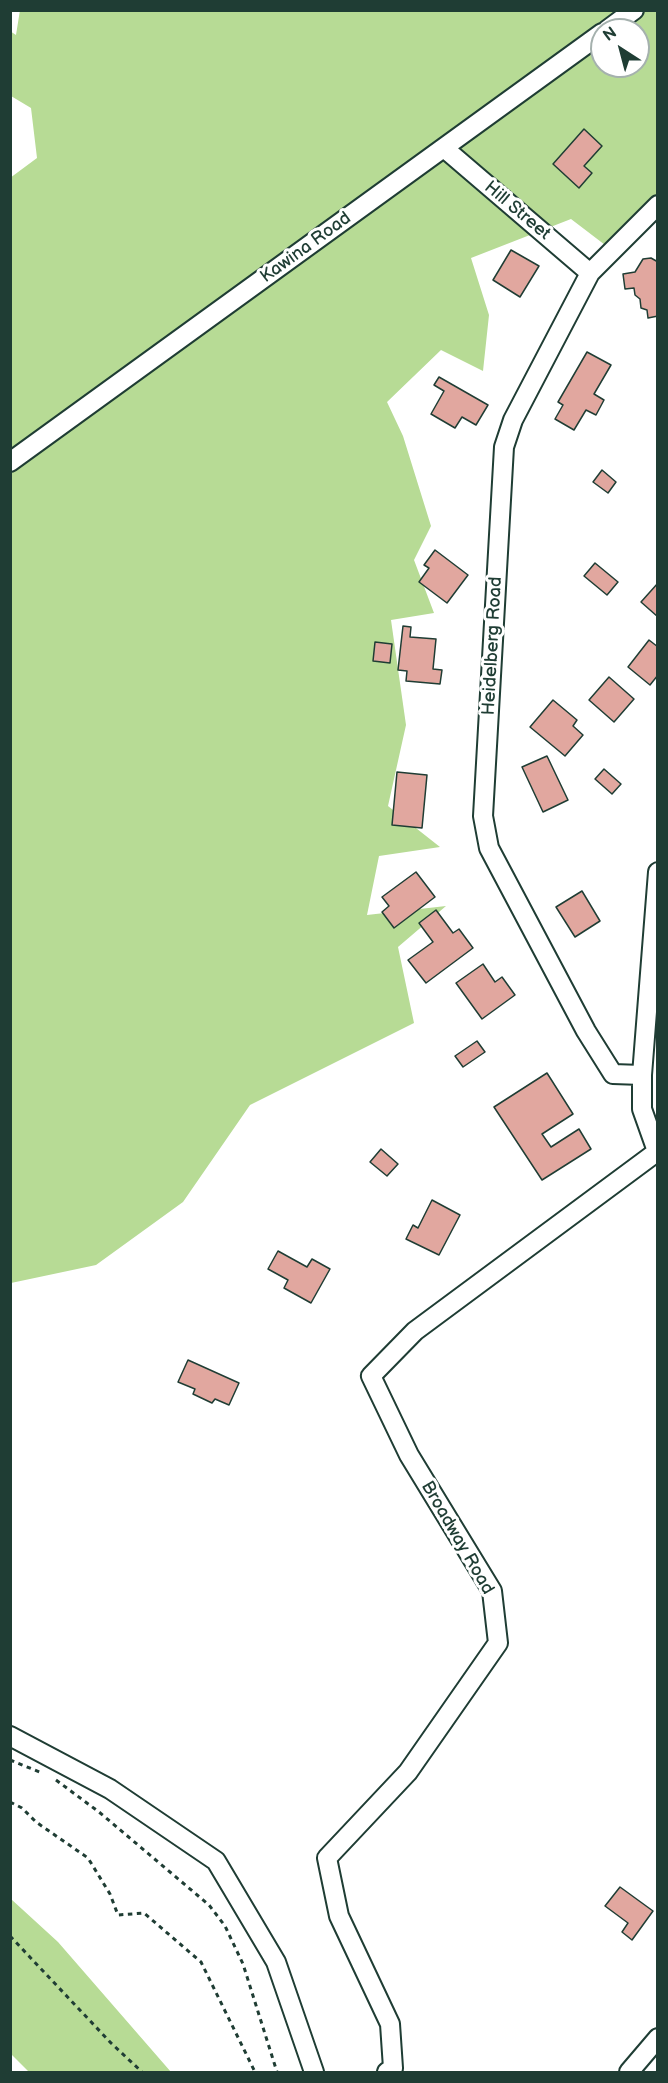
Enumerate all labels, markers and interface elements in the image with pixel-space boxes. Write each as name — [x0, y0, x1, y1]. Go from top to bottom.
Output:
north arrow — [590, 18, 650, 78]
text: N — [600, 23, 621, 46]
street label: Hill Street — [480, 177, 554, 245]
street label: Kawina Road — [257, 208, 355, 288]
street label: Heidelberg Road — [479, 576, 507, 716]
street label: Broadway Road — [416, 1478, 498, 1598]

